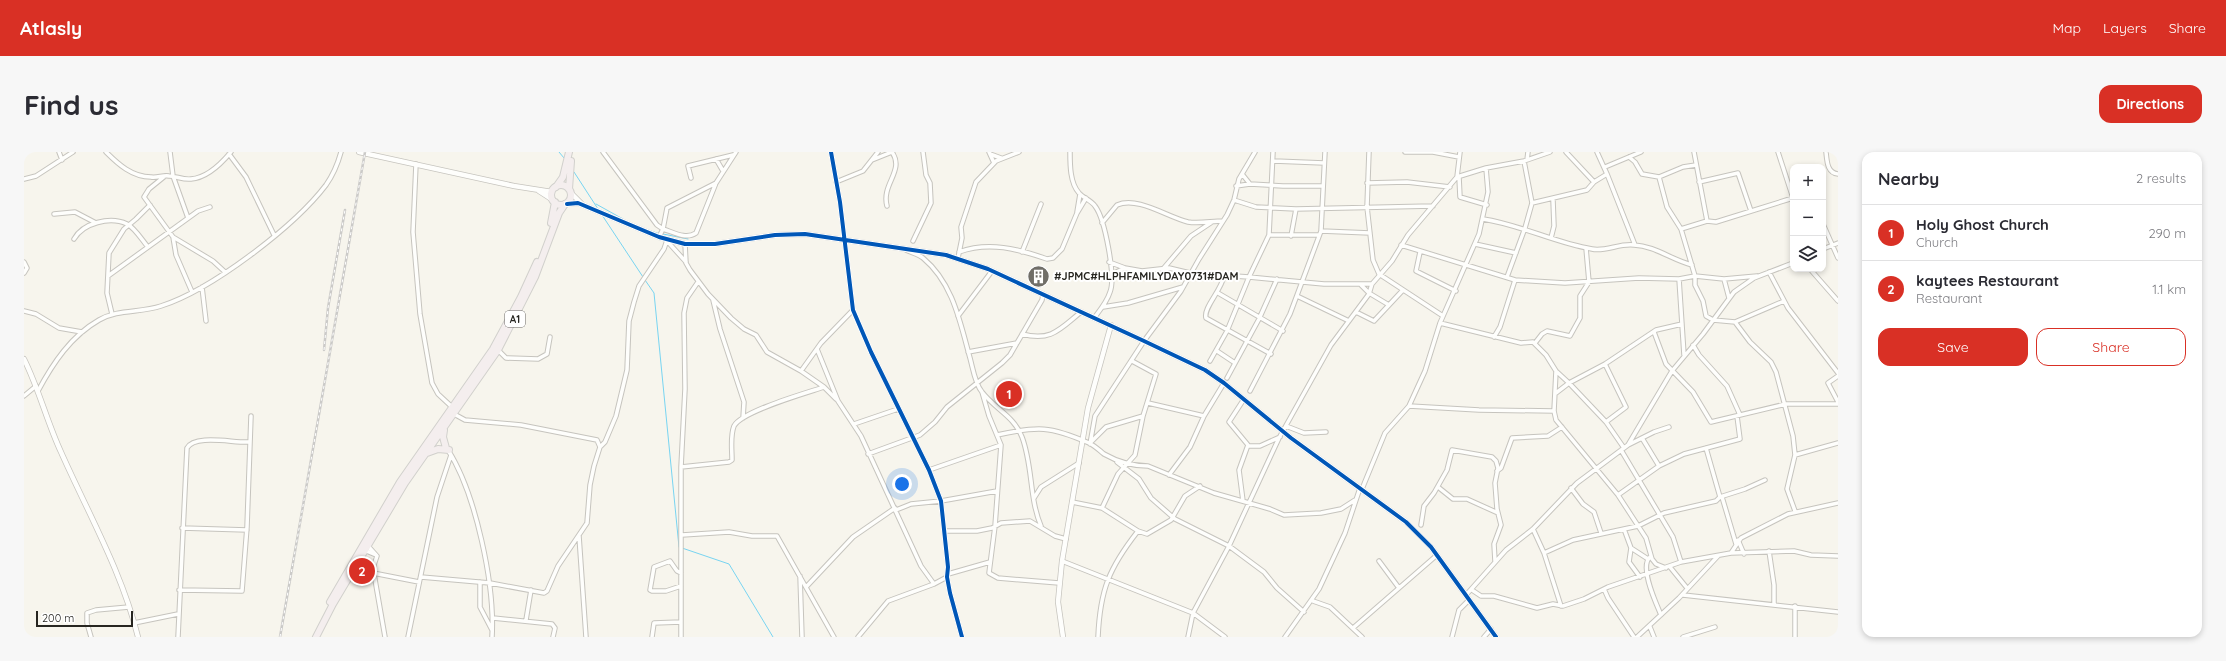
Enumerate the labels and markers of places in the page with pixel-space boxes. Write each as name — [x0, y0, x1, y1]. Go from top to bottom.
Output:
building icon: #JPMC#HLPHFAMILYDAY0731#DAM — [1025, 263, 1051, 289]
place label: #JPMC#HLPHFAMILYDAY0731#DAM — [1054, 269, 1238, 283]
pin: 1 — [996, 379, 1022, 409]
pin: 2 — [349, 556, 375, 586]

